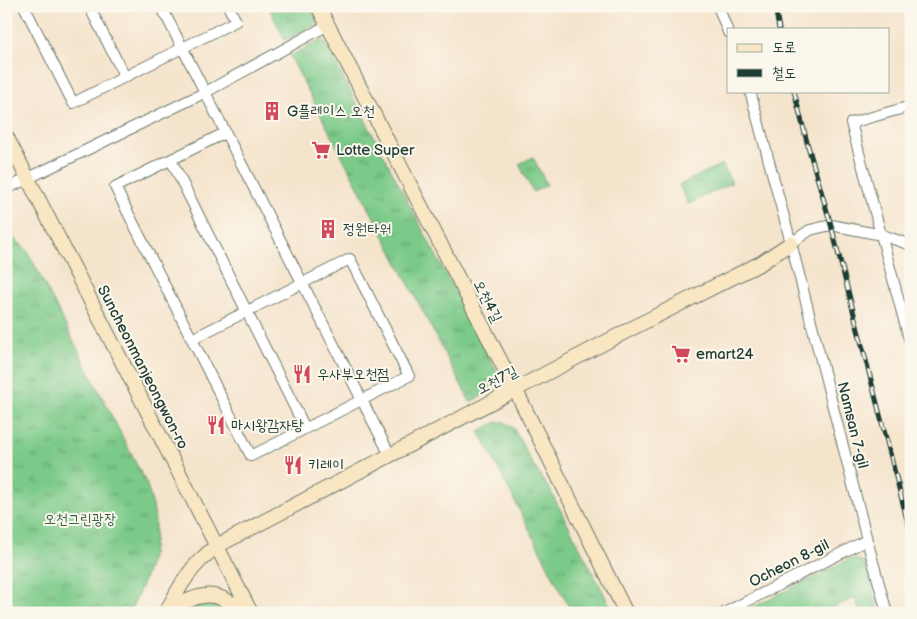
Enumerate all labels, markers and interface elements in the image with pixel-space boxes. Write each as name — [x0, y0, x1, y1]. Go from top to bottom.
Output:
legend — [727, 28, 890, 92]
text: 도로 — [772, 38, 796, 57]
text: 철도 — [772, 64, 796, 83]
building icon: G플레이스 오천 — [261, 100, 283, 122]
place label: G플레이스 오천 — [287, 102, 375, 121]
supermarket icon: Lotte Super — [310, 139, 332, 161]
place label: Lotte Super — [336, 141, 415, 160]
building icon: 정원타워 — [317, 218, 339, 240]
place label: 정원타워 — [343, 220, 391, 239]
street label: 오천4길 — [469, 277, 506, 326]
street label: Suncheonmanjeongwon-ro — [93, 282, 192, 452]
supermarket icon: emart24 — [670, 343, 692, 365]
place label: emart24 — [696, 345, 754, 364]
street label: 오천7길 — [474, 362, 521, 399]
restaurant icon: 우사부오천점 — [291, 363, 313, 385]
place label: 우사부오천점 — [317, 365, 389, 384]
street label: Namsan 7-gil — [833, 380, 872, 470]
restaurant icon: 마시왕감자탕 — [205, 414, 227, 436]
place label: 마시왕감자탕 — [231, 416, 304, 435]
restaurant icon: 키레이 — [282, 454, 304, 476]
place label: 키레이 — [308, 456, 344, 475]
park label: 오천그린광장 — [44, 510, 116, 529]
street label: Ocheon 8-gil — [746, 535, 832, 592]

